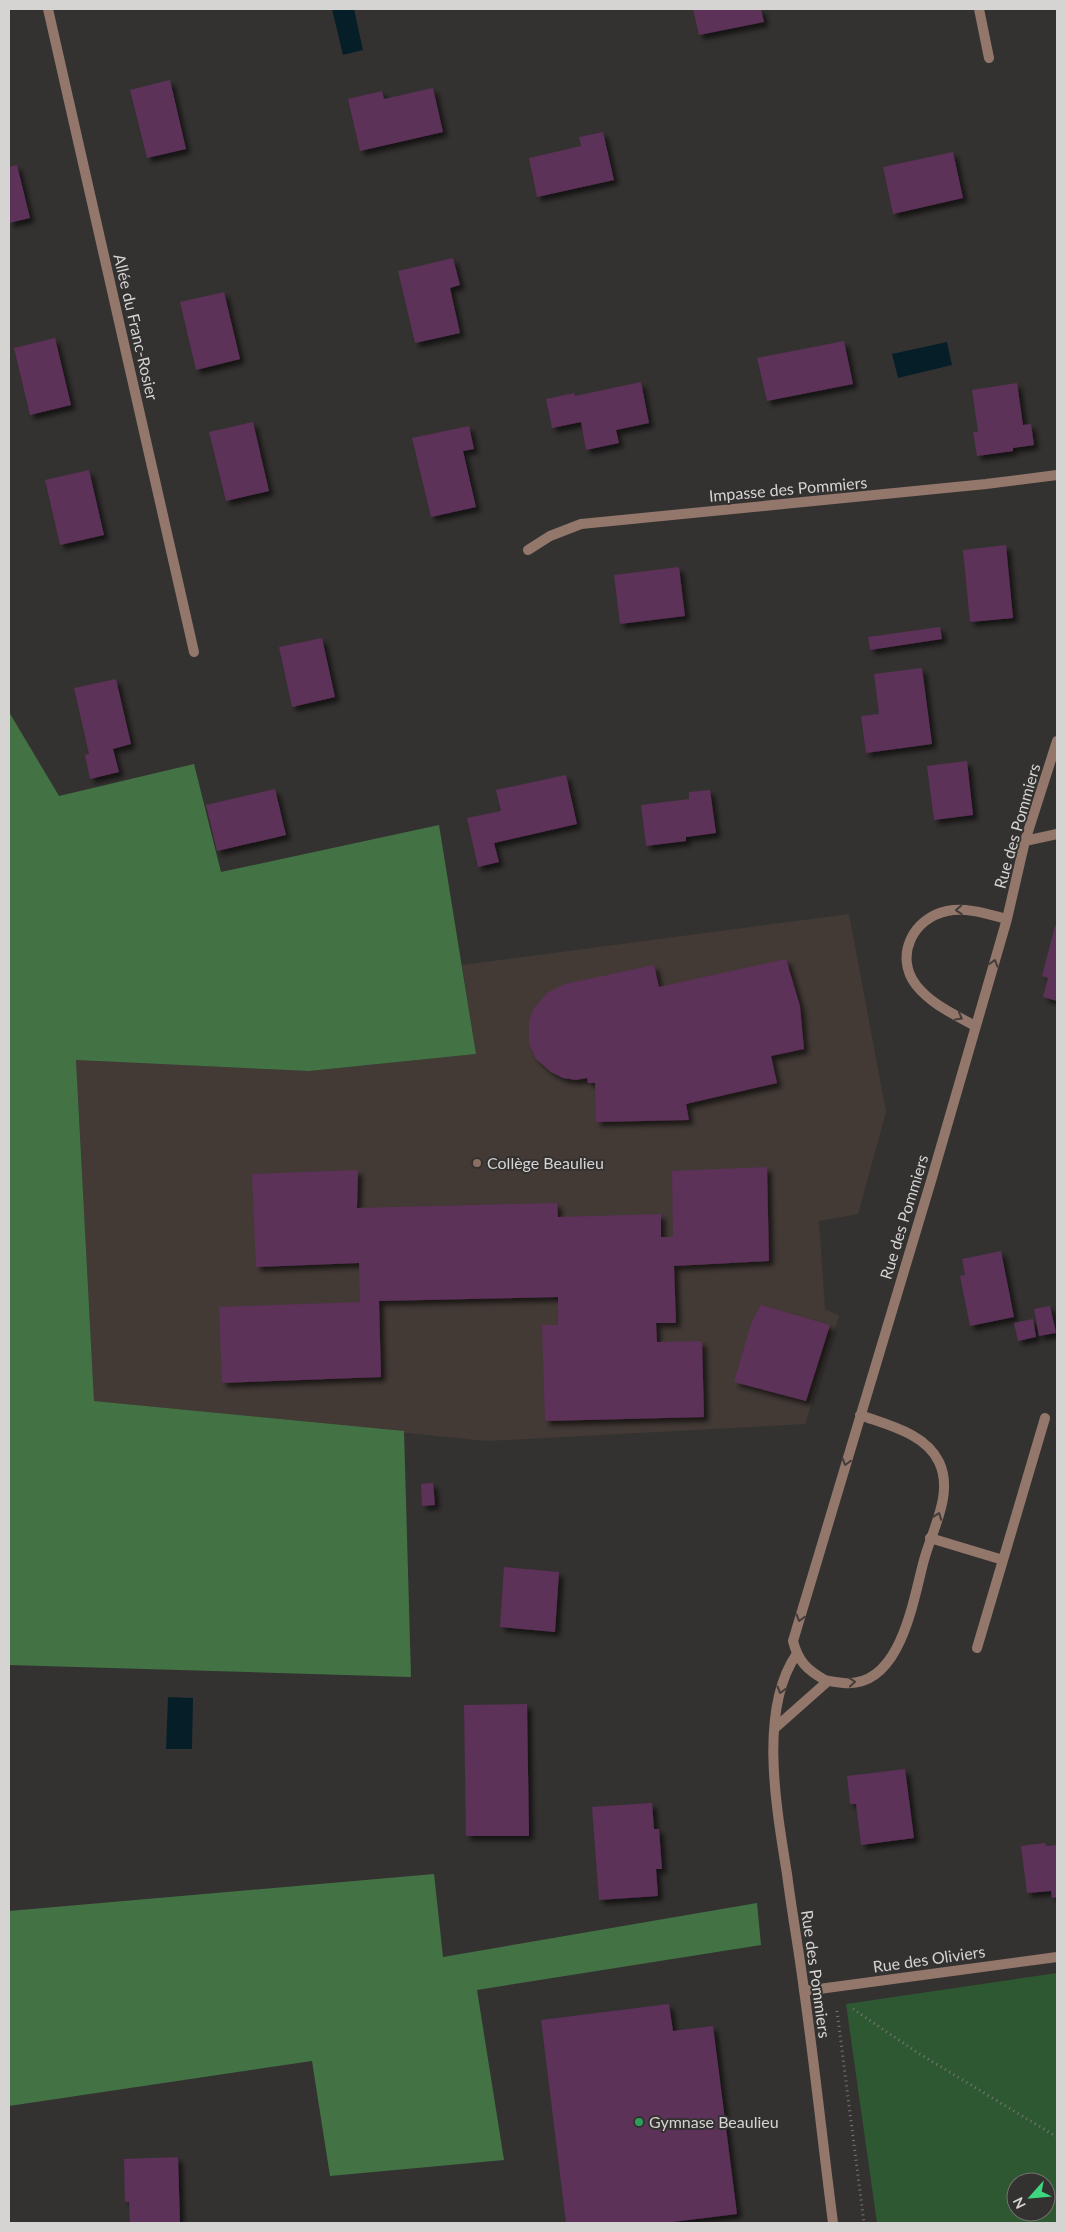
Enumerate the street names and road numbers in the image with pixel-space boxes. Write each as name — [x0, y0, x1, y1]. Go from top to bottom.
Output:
street label: Allée du Franc-Rosier — [110, 252, 163, 402]
street label: Impasse des Pommiers — [708, 472, 868, 505]
street label: Rue des Pommiers — [990, 761, 1043, 891]
street label: Rue des Pommiers — [876, 1152, 932, 1281]
street label: Rue des Pommiers — [798, 1909, 835, 2039]
street label: Rue des Oliviers — [872, 1941, 986, 1976]

